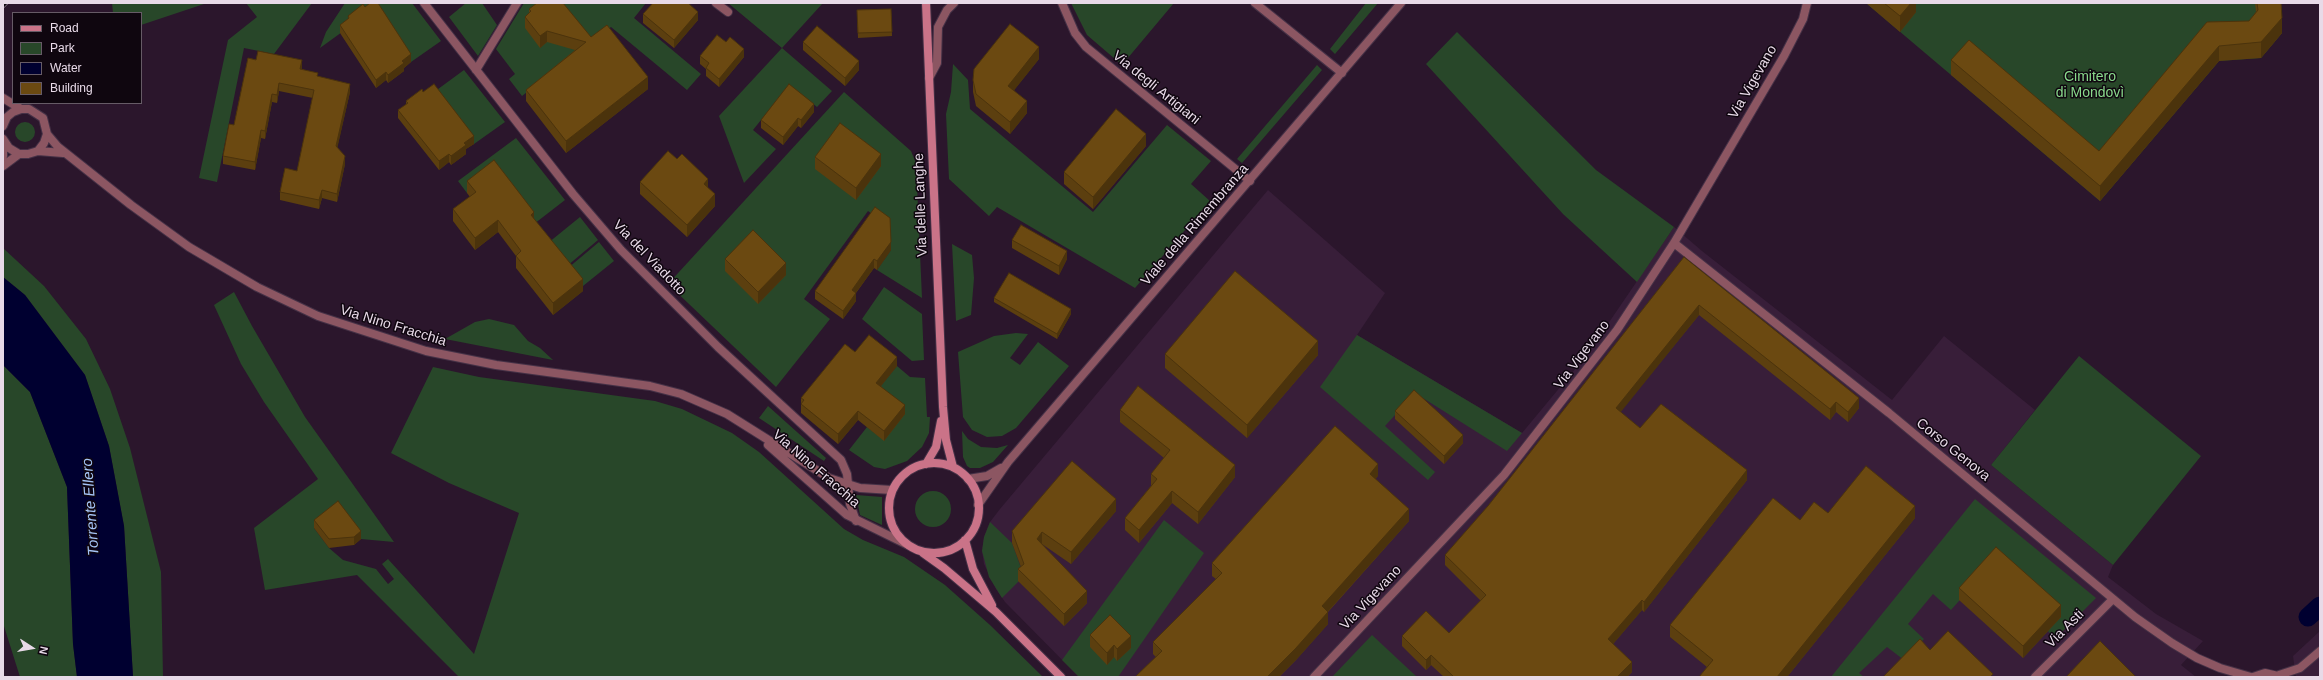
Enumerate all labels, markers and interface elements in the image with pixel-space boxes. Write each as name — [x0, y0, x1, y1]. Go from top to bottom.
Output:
legend — [12, 12, 142, 104]
text: Road — [50, 21, 79, 35]
text: Park — [50, 41, 75, 55]
street label: Via Vigevano — [1725, 42, 1781, 122]
street label: Via degli Artigiani — [1109, 48, 1203, 128]
text: Water — [50, 61, 82, 75]
park label: Cimitero di Mondovì — [2056, 69, 2124, 102]
text: Building — [50, 81, 93, 95]
street label: Via delle Langhe — [911, 153, 931, 257]
street label: Viale della Rimembranza — [1138, 161, 1252, 289]
street label: Via del Viadotto — [609, 217, 689, 299]
street label: Via Nino Fracchia — [338, 302, 448, 350]
street label: Via Vigevano — [1551, 317, 1613, 393]
street label: Corso Genova — [1913, 415, 1993, 485]
street label: Via Nino Fracchia — [769, 426, 863, 512]
water label: Torrente Ellero — [79, 458, 103, 556]
street label: Via Vigevano — [1337, 562, 1405, 634]
street label: Via Asti — [2042, 606, 2088, 652]
north arrow — [12, 628, 52, 668]
text: N — [37, 645, 50, 656]

